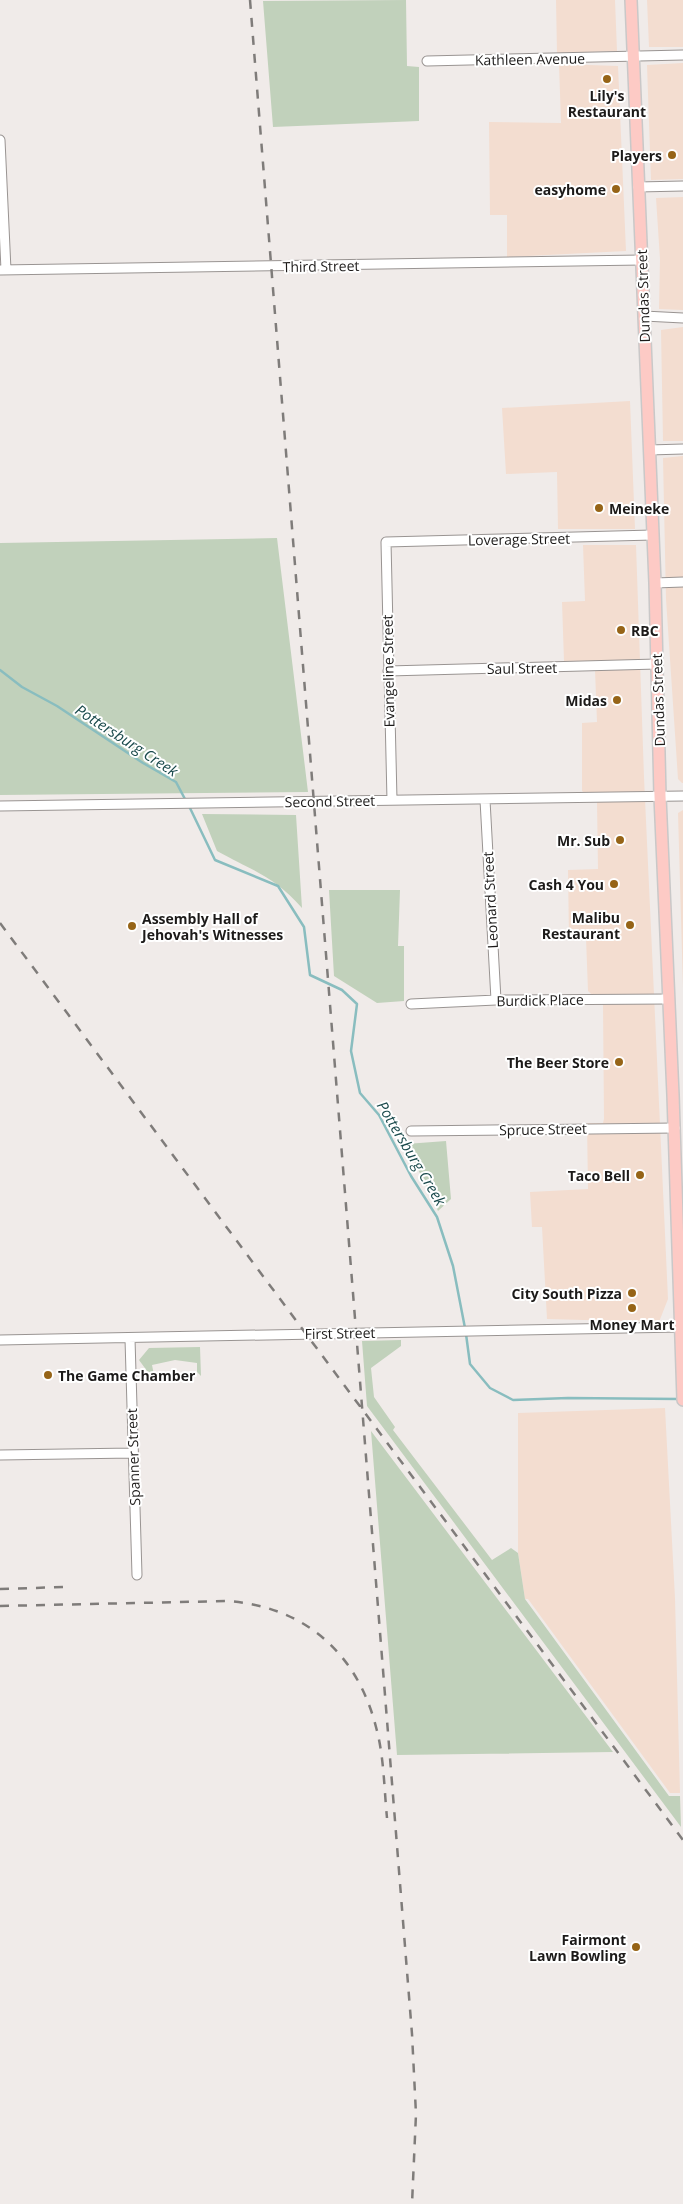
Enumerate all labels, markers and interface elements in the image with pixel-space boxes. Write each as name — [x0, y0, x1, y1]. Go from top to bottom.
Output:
street label: Kathleen Avenue — [475, 49, 585, 69]
marker: Lily's Restaurant — [601, 73, 613, 85]
place label: Lily's Restaurant — [568, 86, 646, 121]
place label: Players — [611, 146, 662, 165]
marker: Players — [666, 149, 678, 161]
place label: easyhome — [534, 180, 606, 199]
marker: easyhome — [610, 183, 622, 195]
street label: Dundas Street — [632, 249, 654, 343]
street label: Third Street — [282, 256, 360, 276]
place label: Meineke — [609, 499, 669, 518]
marker: Meineke — [593, 502, 605, 514]
street label: Loverage Street — [468, 529, 570, 549]
street label: Evangeline Street — [378, 614, 398, 728]
place label: RBC — [631, 621, 659, 640]
marker: RBC — [615, 624, 627, 636]
street label: Dundas Street — [647, 653, 669, 747]
street label: Saul Street — [487, 658, 557, 678]
place label: Midas — [565, 691, 607, 710]
marker: Midas — [611, 694, 623, 706]
water label: Pottersburg Creek — [72, 699, 183, 781]
street label: Second Street — [285, 791, 375, 811]
place label: Mr. Sub — [557, 831, 610, 850]
marker: Mr. Sub — [614, 834, 626, 846]
street label: Leonard Street — [478, 851, 502, 949]
place label: Cash 4 You — [529, 875, 604, 894]
marker: Cash 4 You — [608, 878, 620, 890]
place label: Malibu Restaurant — [542, 908, 620, 943]
place label: Assembly Hall of Jehovah's Witnesses — [140, 909, 283, 944]
marker: Malibu Restaurant — [624, 919, 636, 931]
marker: Assembly Hall of Jehovah's Witnesses — [126, 920, 138, 932]
street label: Burdick Place — [496, 990, 584, 1010]
place label: The Beer Store — [507, 1053, 609, 1072]
marker: The Beer Store — [613, 1056, 625, 1068]
water label: Pottersburg Creek — [373, 1097, 451, 1210]
street label: Spruce Street — [499, 1119, 587, 1139]
place label: Taco Bell — [568, 1166, 630, 1185]
marker: Taco Bell — [634, 1169, 646, 1181]
place label: City South Pizza — [511, 1284, 622, 1303]
marker: City South Pizza — [626, 1287, 638, 1299]
marker: Money Mart — [626, 1302, 638, 1314]
place label: Money Mart — [589, 1315, 675, 1334]
street label: First Street — [304, 1323, 376, 1343]
place label: The Game Chamber — [58, 1366, 196, 1385]
marker: The Game Chamber — [42, 1369, 54, 1381]
street label: Spanner Street — [122, 1408, 144, 1506]
place label: Fairmont Lawn Bowling — [529, 1930, 626, 1965]
marker: Fairmont Lawn Bowling — [630, 1941, 642, 1953]

